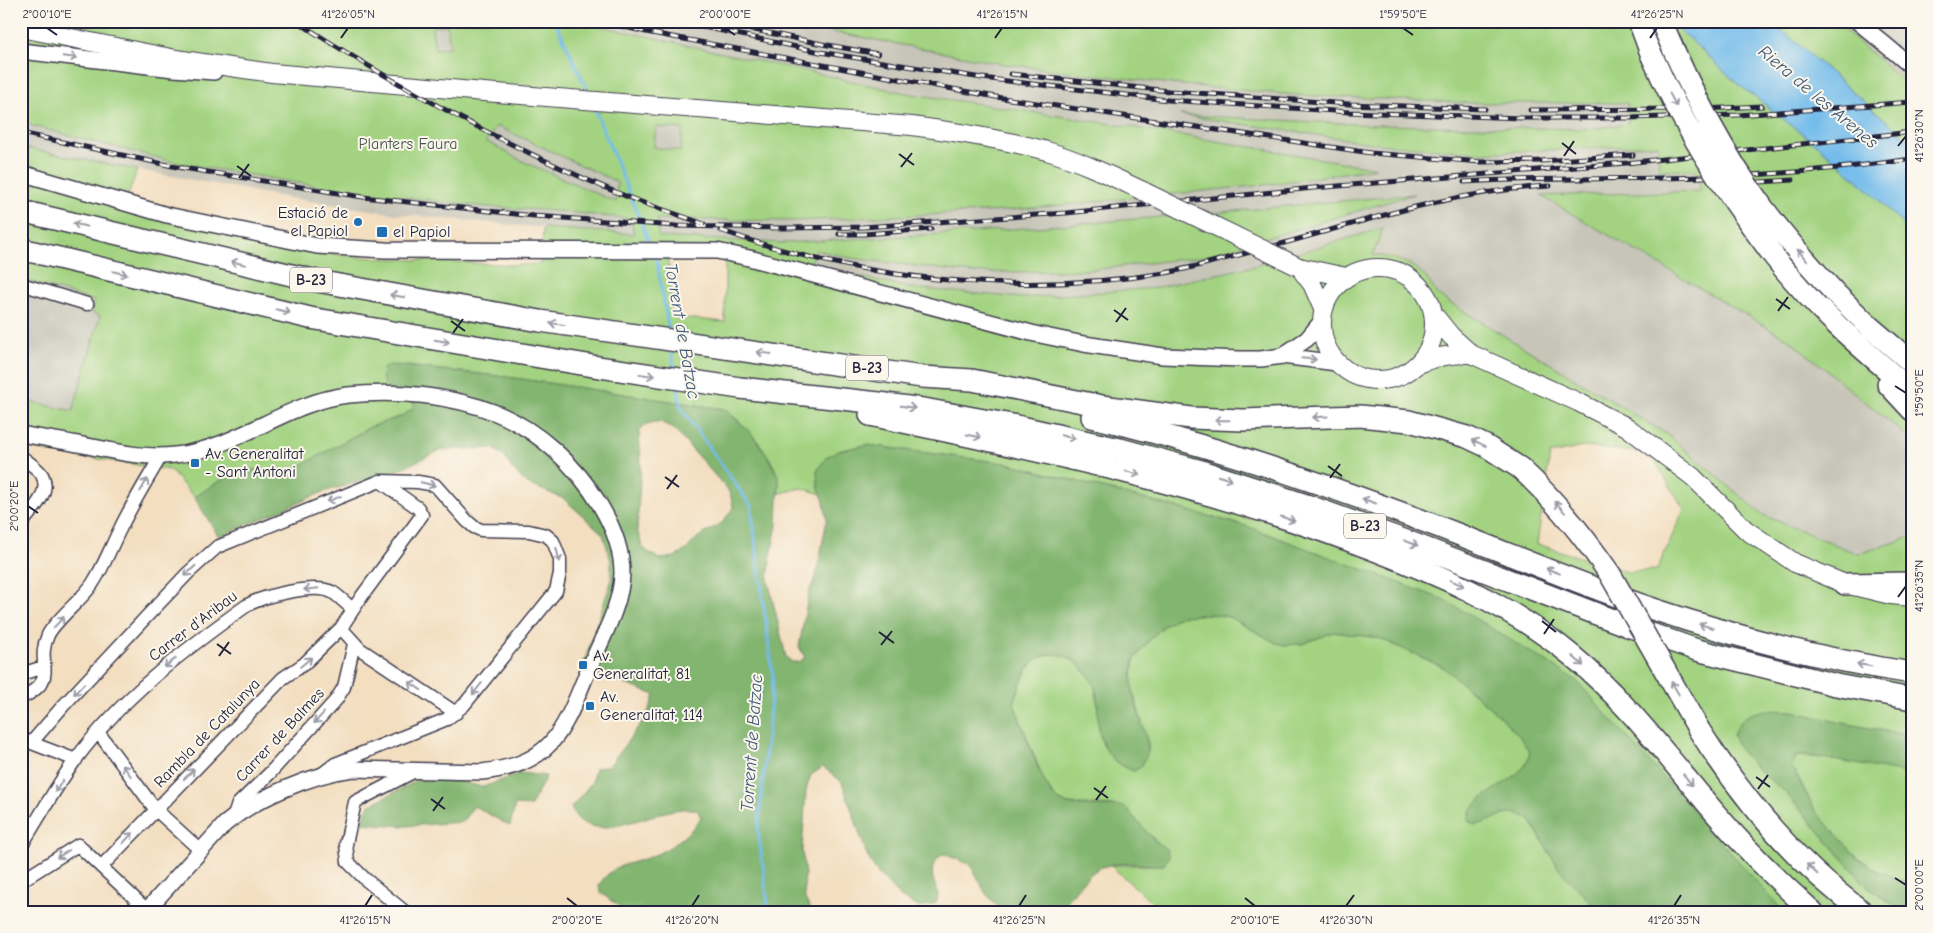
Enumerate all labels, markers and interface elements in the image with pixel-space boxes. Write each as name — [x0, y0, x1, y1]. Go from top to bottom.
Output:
text: 2°00'10"E — [23, 7, 71, 21]
text: 41°26'05"N — [321, 7, 375, 21]
text: 2°00'00"E — [699, 7, 751, 21]
text: 41°26'15"N — [976, 7, 1028, 21]
text: 1°59'50"E — [1379, 7, 1427, 21]
text: 41°26'25"N — [1631, 7, 1683, 21]
water label: Riera de les Arenes — [1754, 41, 1882, 153]
one-way arrow — [61, 52, 77, 62]
one-way arrow — [1669, 92, 1678, 107]
text: 41°26'30"N — [1912, 109, 1926, 163]
park label: Planters Faura — [358, 135, 458, 153]
place label: Estació de el Papiol — [278, 204, 348, 240]
marker: Estació de el Papiol — [352, 216, 364, 228]
one-way arrow — [72, 220, 88, 229]
place label: el Papiol — [393, 223, 451, 241]
marker: el Papiol — [375, 225, 389, 239]
one-way arrow — [1797, 249, 1808, 262]
one-way arrow — [230, 258, 246, 267]
water label: Torrent de Batzac — [660, 261, 704, 401]
road number: B-23 — [290, 268, 332, 292]
one-way arrow — [111, 269, 127, 278]
one-way arrow — [389, 290, 405, 300]
one-way arrow — [274, 307, 290, 316]
one-way arrow — [549, 318, 565, 328]
one-way arrow — [434, 337, 450, 347]
one-way arrow — [756, 348, 772, 358]
one-way arrow — [1301, 354, 1317, 364]
road number: B-23 — [846, 356, 888, 380]
text: 1°59'50"E — [1912, 369, 1926, 417]
one-way arrow — [638, 370, 654, 380]
one-way arrow — [900, 402, 916, 412]
one-way arrow — [1312, 412, 1328, 422]
one-way arrow — [1214, 415, 1230, 424]
one-way arrow — [966, 432, 982, 441]
one-way arrow — [1059, 433, 1075, 442]
one-way arrow — [1472, 437, 1487, 447]
place label: Av. Generalitat - Sant Antoni — [205, 445, 304, 481]
marker: Av. Generalitat - Sant Antoni — [189, 457, 201, 469]
one-way arrow — [1124, 469, 1140, 478]
one-way arrow — [1216, 474, 1232, 484]
one-way arrow — [139, 479, 149, 493]
one-way arrow — [419, 480, 435, 489]
text: 2°00'20"E — [7, 481, 21, 531]
one-way arrow — [327, 495, 342, 504]
one-way arrow — [1361, 496, 1377, 505]
one-way arrow — [1554, 501, 1565, 514]
road number: B-23 — [1344, 514, 1386, 538]
one-way arrow — [1280, 515, 1296, 524]
one-way arrow — [1403, 539, 1418, 548]
one-way arrow — [554, 547, 563, 563]
text: 41°26'35"N — [1912, 560, 1926, 612]
one-way arrow — [184, 565, 197, 577]
one-way arrow — [1546, 566, 1561, 575]
one-way arrow — [1449, 578, 1464, 588]
one-way arrow — [303, 584, 319, 594]
street label: Carrer d'Aribau — [145, 587, 241, 665]
one-way arrow — [53, 616, 65, 629]
one-way arrow — [1699, 621, 1714, 630]
place label: Av. Generalitat, 81 — [593, 647, 690, 683]
one-way arrow — [1571, 655, 1584, 666]
one-way arrow — [299, 656, 312, 667]
one-way arrow — [164, 657, 177, 668]
marker: Av. Generalitat, 81 — [577, 659, 589, 671]
one-way arrow — [1856, 659, 1872, 669]
water label: Torrent de Batzac — [737, 673, 767, 812]
street label: Rambla de Catalunya — [150, 675, 264, 791]
one-way arrow — [1670, 680, 1680, 695]
one-way arrow — [408, 681, 422, 691]
one-way arrow — [73, 682, 85, 695]
one-way arrow — [472, 682, 483, 695]
street label: Carrer de Balmes — [232, 684, 328, 786]
place label: Av. Generalitat, 114 — [600, 688, 703, 724]
marker: Av. Generalitat, 114 — [584, 700, 596, 712]
one-way arrow — [314, 711, 325, 724]
one-way arrow — [121, 765, 132, 778]
one-way arrow — [183, 768, 195, 780]
one-way arrow — [1683, 773, 1694, 786]
one-way arrow — [54, 778, 64, 792]
one-way arrow — [122, 831, 134, 844]
one-way arrow — [57, 850, 71, 860]
text: 2°00'00"E — [1912, 859, 1926, 911]
one-way arrow — [1806, 863, 1818, 875]
text: 41°26'15"N — [339, 913, 391, 927]
text: 2°00'20"E — [552, 913, 602, 927]
text: 41°26'20"N — [665, 913, 719, 927]
text: 41°26'25"N — [993, 913, 1045, 927]
text: 2°00'10"E — [1231, 913, 1279, 927]
text: 41°26'30"N — [1319, 913, 1373, 927]
text: 41°26'35"N — [1648, 913, 1700, 927]

